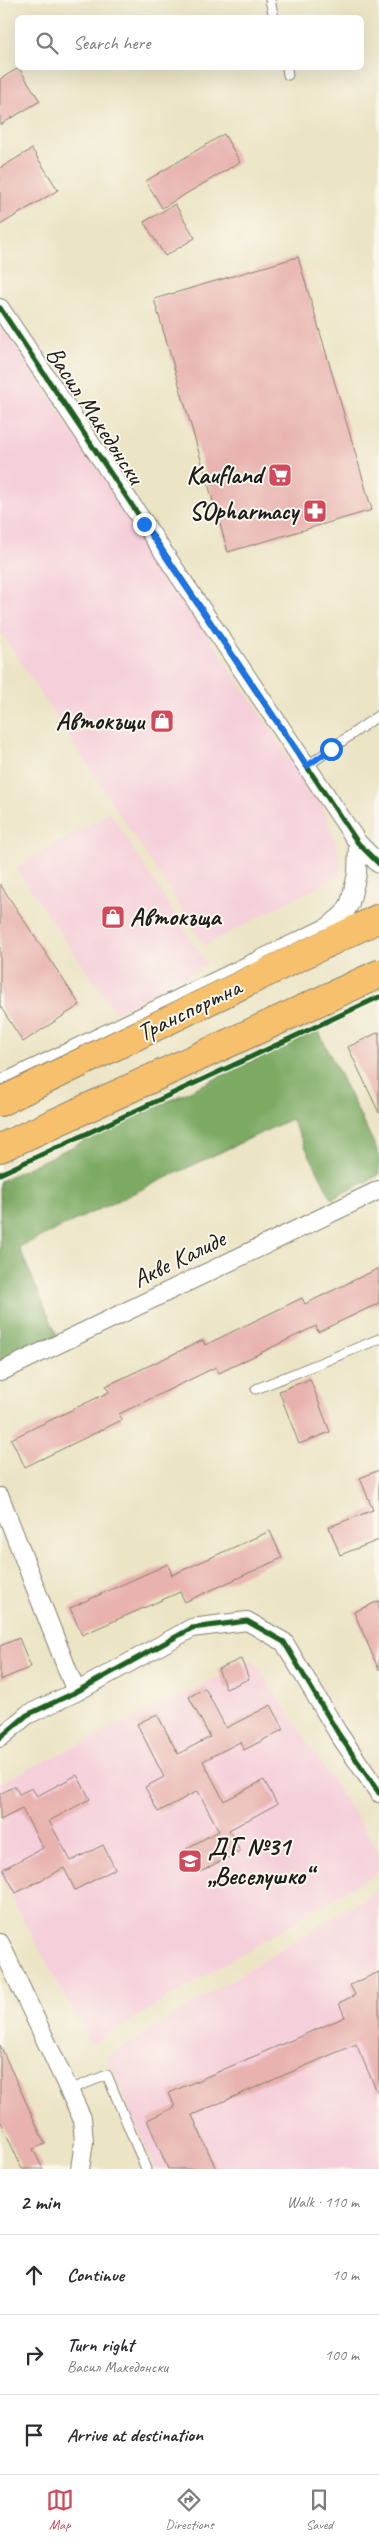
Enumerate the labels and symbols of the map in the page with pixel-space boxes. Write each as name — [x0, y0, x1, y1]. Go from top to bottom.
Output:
street label: Васил Македонски — [39, 340, 153, 492]
place label: Kaufland — [186, 459, 267, 491]
supermarket icon: Kaufland — [267, 462, 293, 488]
place label: SOpharmacy — [189, 495, 300, 527]
pharmacy icon: SOpharmacy — [302, 498, 328, 524]
route end — [133, 513, 156, 536]
place label: Автокъщи — [56, 705, 146, 737]
shop icon: Автокъщи — [149, 708, 175, 734]
route start — [320, 738, 343, 761]
place label: Автокъща — [130, 901, 222, 933]
shop icon: Автокъща — [100, 904, 126, 930]
street label: Транспортна — [132, 970, 249, 1049]
street label: Акве Калиде — [127, 1222, 232, 1295]
place label: ДГ №31 „Веселушко“ — [208, 1831, 318, 1892]
school or university icon: ДГ №31 „Веселушко“ — [177, 1848, 203, 1874]

